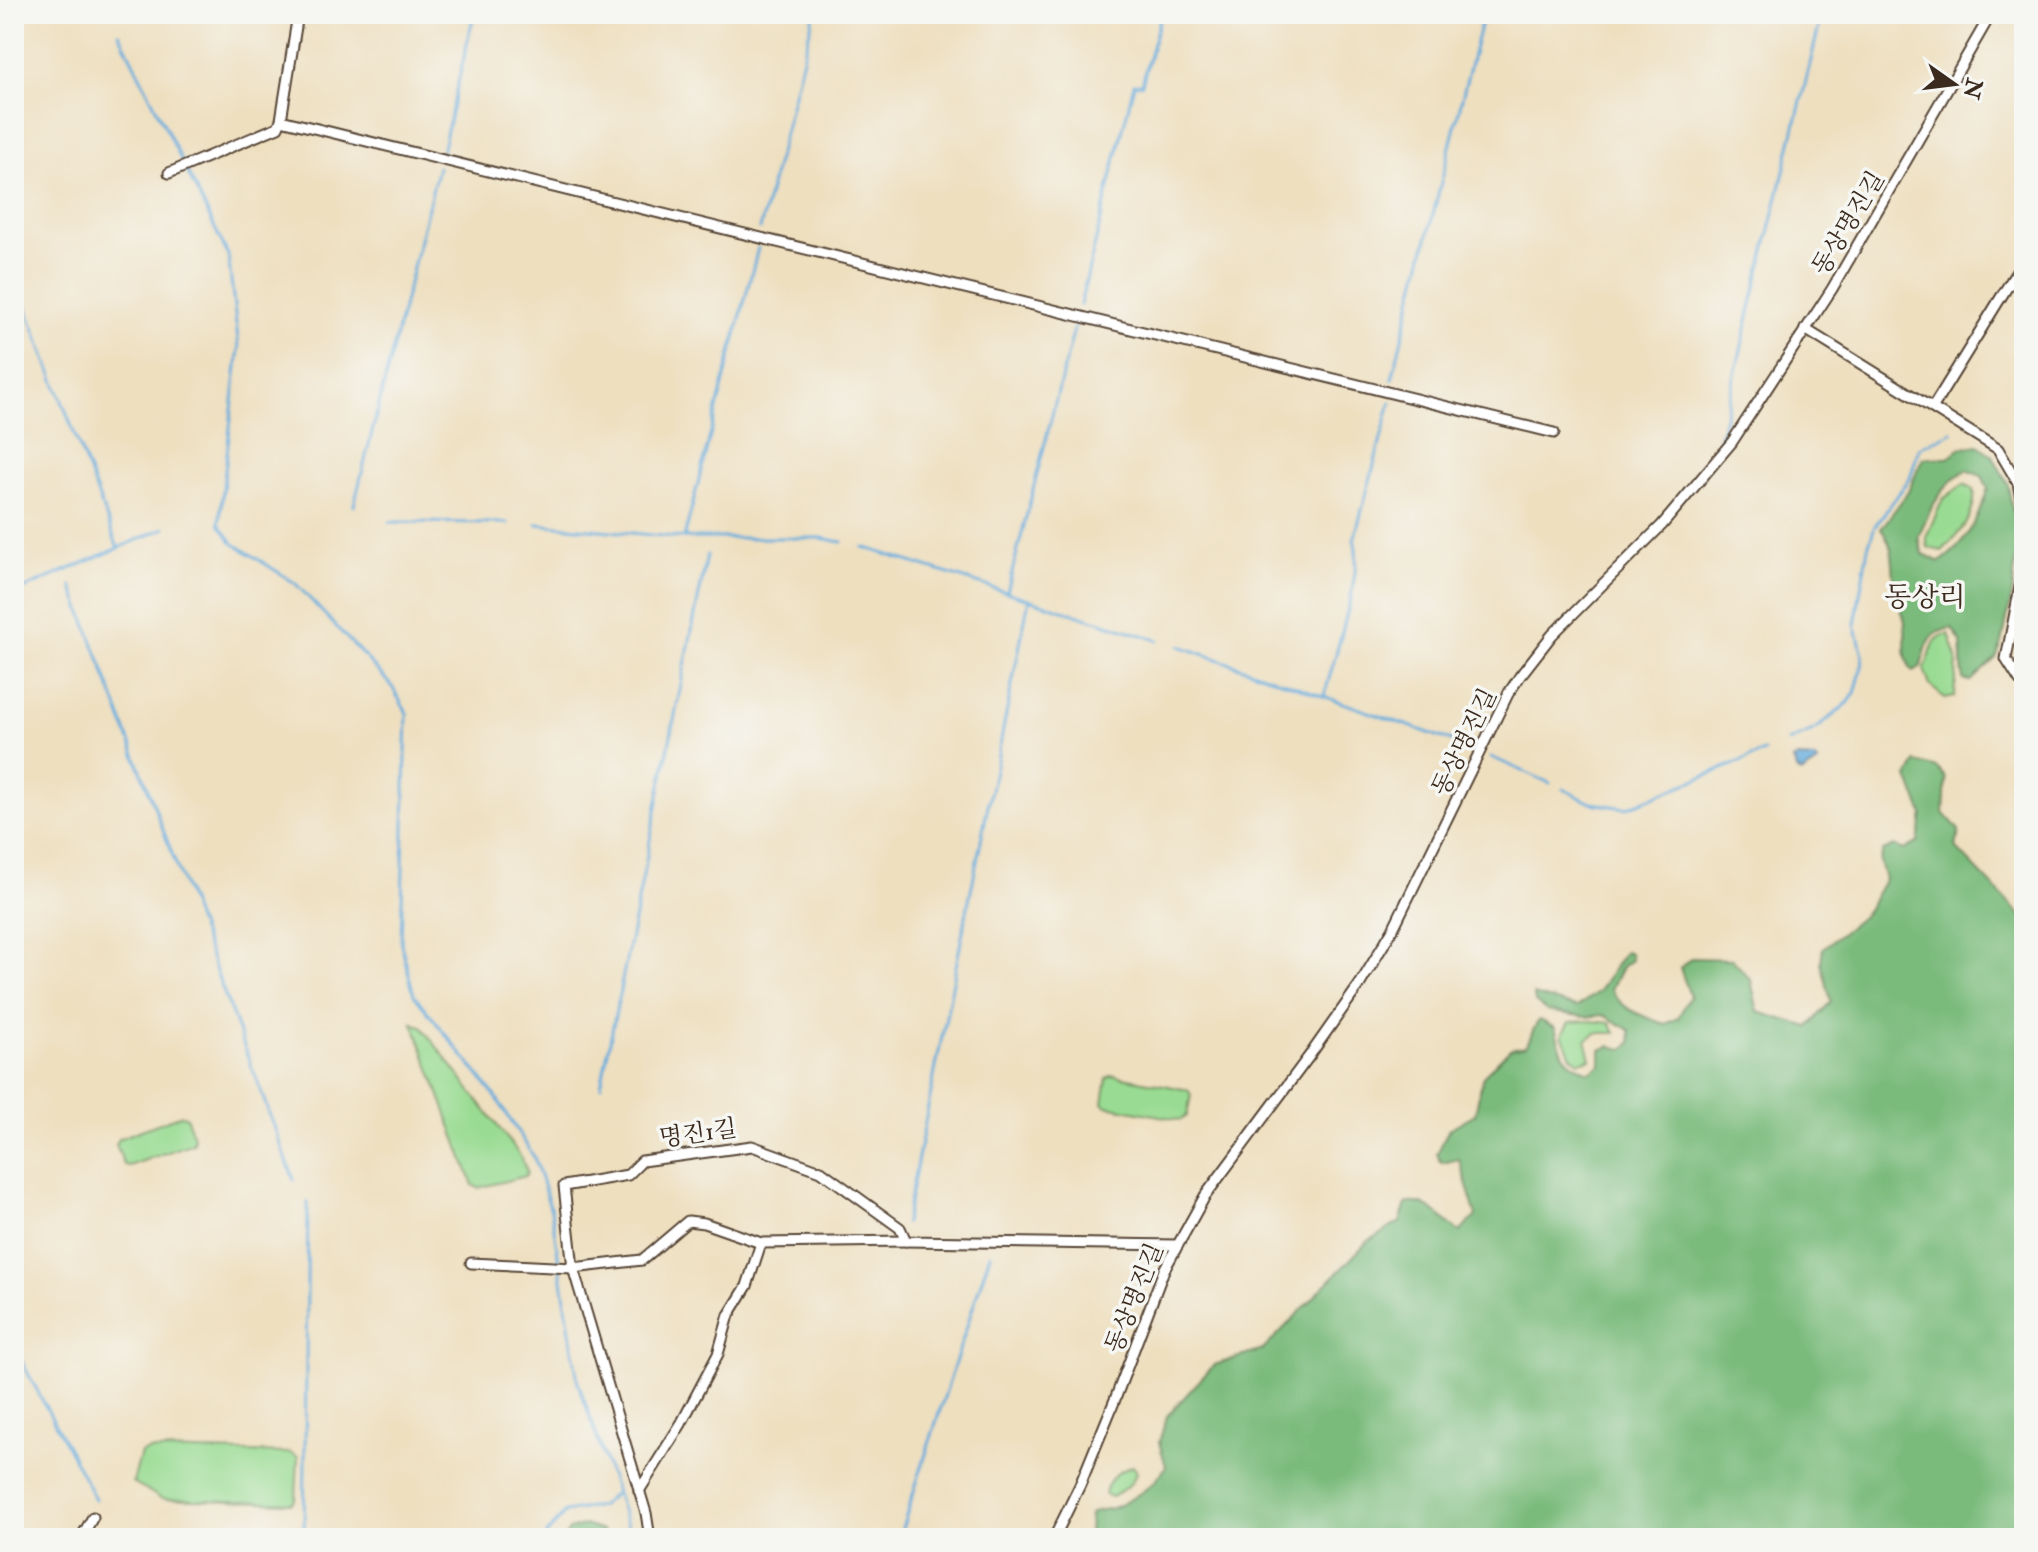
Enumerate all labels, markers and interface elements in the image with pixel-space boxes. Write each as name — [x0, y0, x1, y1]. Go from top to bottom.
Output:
north arrow — [1914, 44, 1994, 124]
text: N — [1956, 75, 1989, 102]
street label: 동상명진길 — [1805, 166, 1892, 281]
district label: 동상리 — [1884, 580, 1966, 615]
street label: 동상명진길 — [1425, 683, 1504, 801]
street label: 명진1길 — [657, 1113, 739, 1154]
street label: 동상명진길 — [1098, 1239, 1171, 1358]

